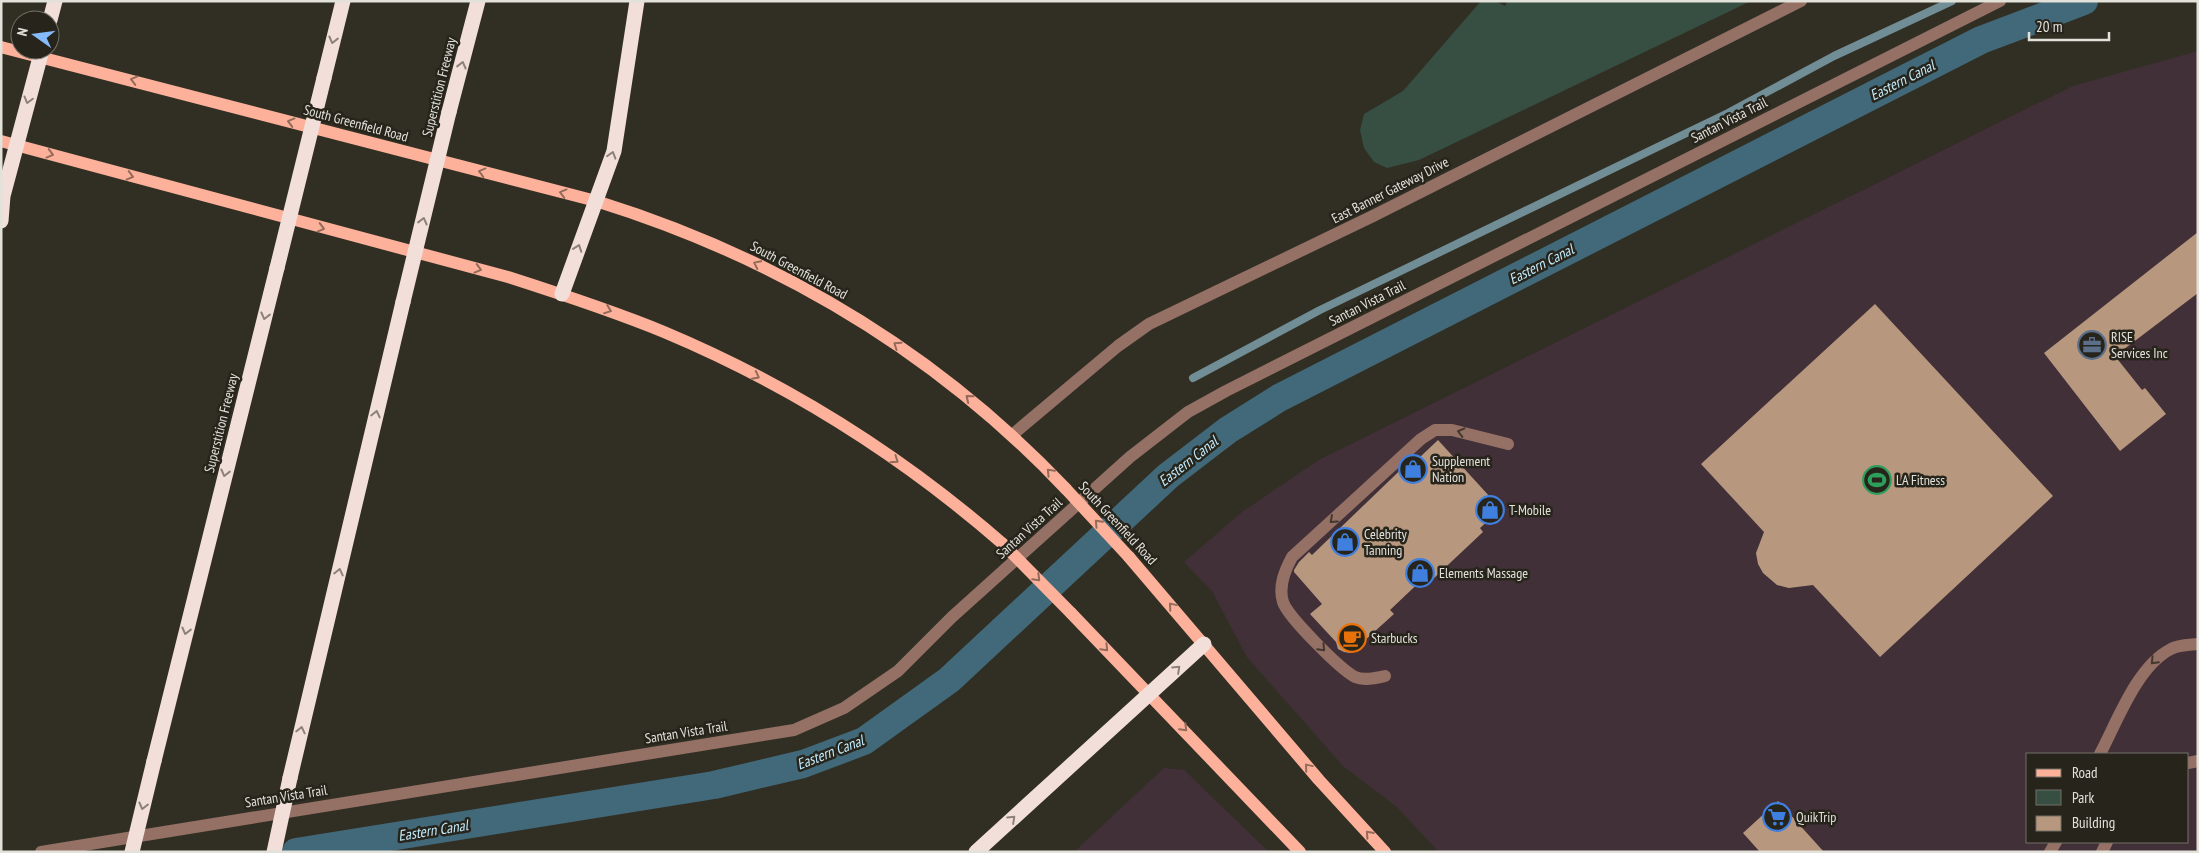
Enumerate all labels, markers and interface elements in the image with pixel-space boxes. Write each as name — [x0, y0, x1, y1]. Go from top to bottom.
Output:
north arrow — [10, 10, 60, 60]
scale bar — [2029, 10, 2109, 42]
text: 20 m — [2036, 17, 2062, 36]
text: N — [13, 26, 32, 38]
one-way arrow — [328, 35, 339, 44]
street label: Superstition Freeway — [418, 35, 460, 138]
water label: Eastern Canal — [1866, 55, 1939, 104]
one-way arrow — [456, 61, 466, 69]
one-way arrow — [131, 76, 139, 86]
street label: Santan Vista Trail — [1688, 93, 1771, 147]
one-way arrow — [23, 96, 34, 105]
street label: South Greenfield Road — [302, 100, 410, 146]
one-way arrow — [288, 117, 296, 127]
one-way arrow — [45, 148, 54, 159]
one-way arrow — [606, 152, 616, 160]
street label: East Banner Gateway Drive — [1328, 153, 1452, 227]
one-way arrow — [479, 167, 487, 177]
one-way arrow — [126, 171, 134, 181]
one-way arrow — [559, 188, 567, 198]
one-way arrow — [417, 216, 428, 225]
one-way arrow — [317, 222, 325, 232]
street label: South Greenfield Road — [747, 237, 851, 303]
water label: Eastern Canal — [1505, 239, 1578, 288]
one-way arrow — [572, 244, 583, 253]
one-way arrow — [753, 260, 762, 270]
one-way arrow — [474, 264, 482, 274]
street label: Santan Vista Trail — [1326, 276, 1409, 330]
one-way arrow — [603, 304, 611, 314]
one-way arrow — [260, 311, 271, 320]
place label: RISE Services Inc — [2111, 328, 2168, 362]
office icon: RISE Services Inc — [2077, 330, 2107, 360]
one-way arrow — [893, 342, 903, 351]
one-way arrow — [751, 370, 760, 380]
street label: Superstition Freeway — [200, 371, 242, 474]
one-way arrow — [966, 395, 975, 403]
one-way arrow — [370, 409, 381, 418]
one-way arrow — [1456, 427, 1465, 438]
water label: Eastern Canal — [1154, 431, 1223, 490]
place label: Supplement Nation — [1432, 452, 1490, 486]
one-way arrow — [889, 454, 899, 463]
shop icon: Supplement Nation — [1398, 454, 1428, 484]
sports icon: LA Fitness — [1862, 465, 1892, 495]
one-way arrow — [1047, 468, 1056, 477]
one-way arrow — [221, 469, 231, 477]
place label: LA Fitness — [1896, 471, 1945, 489]
street label: South Greenfield Road — [1075, 478, 1161, 568]
street label: Santan Vista Trail — [992, 493, 1066, 562]
shop icon: T-Mobile — [1475, 495, 1505, 525]
place label: T-Mobile — [1509, 501, 1551, 519]
one-way arrow — [1329, 514, 1338, 523]
one-way arrow — [1095, 520, 1104, 529]
place label: Celebrity Tanning — [1364, 525, 1408, 559]
shop icon: Celebrity Tanning — [1330, 527, 1360, 557]
shop icon: Elements Massage — [1405, 558, 1435, 588]
place label: Elements Massage — [1439, 564, 1528, 582]
one-way arrow — [333, 568, 344, 577]
one-way arrow — [1031, 572, 1040, 581]
one-way arrow — [1169, 603, 1178, 612]
cafe icon: Starbucks — [1337, 623, 1367, 653]
one-way arrow — [181, 626, 192, 635]
place label: Starbucks — [1371, 629, 1418, 647]
one-way arrow — [1099, 642, 1108, 651]
one-way arrow — [1316, 642, 1325, 651]
one-way arrow — [2151, 656, 2160, 665]
one-way arrow — [1171, 666, 1180, 675]
street label: Santan Vista Trail — [644, 716, 729, 747]
one-way arrow — [1178, 722, 1187, 731]
one-way arrow — [295, 726, 306, 735]
water label: Eastern Canal — [794, 730, 868, 773]
legend — [2026, 753, 2189, 843]
text: Road — [2072, 763, 2098, 782]
one-way arrow — [1305, 764, 1314, 773]
street label: Santan Vista Trail — [244, 780, 329, 811]
text: Park — [2072, 788, 2094, 807]
one-way arrow — [138, 802, 149, 811]
supermarket icon: QuikTrip — [1762, 802, 1792, 832]
place label: QuikTrip — [1796, 808, 1836, 826]
text: Building — [2072, 813, 2115, 832]
water label: Eastern Canal — [397, 815, 471, 845]
one-way arrow — [1006, 816, 1015, 825]
one-way arrow — [1366, 831, 1375, 840]

